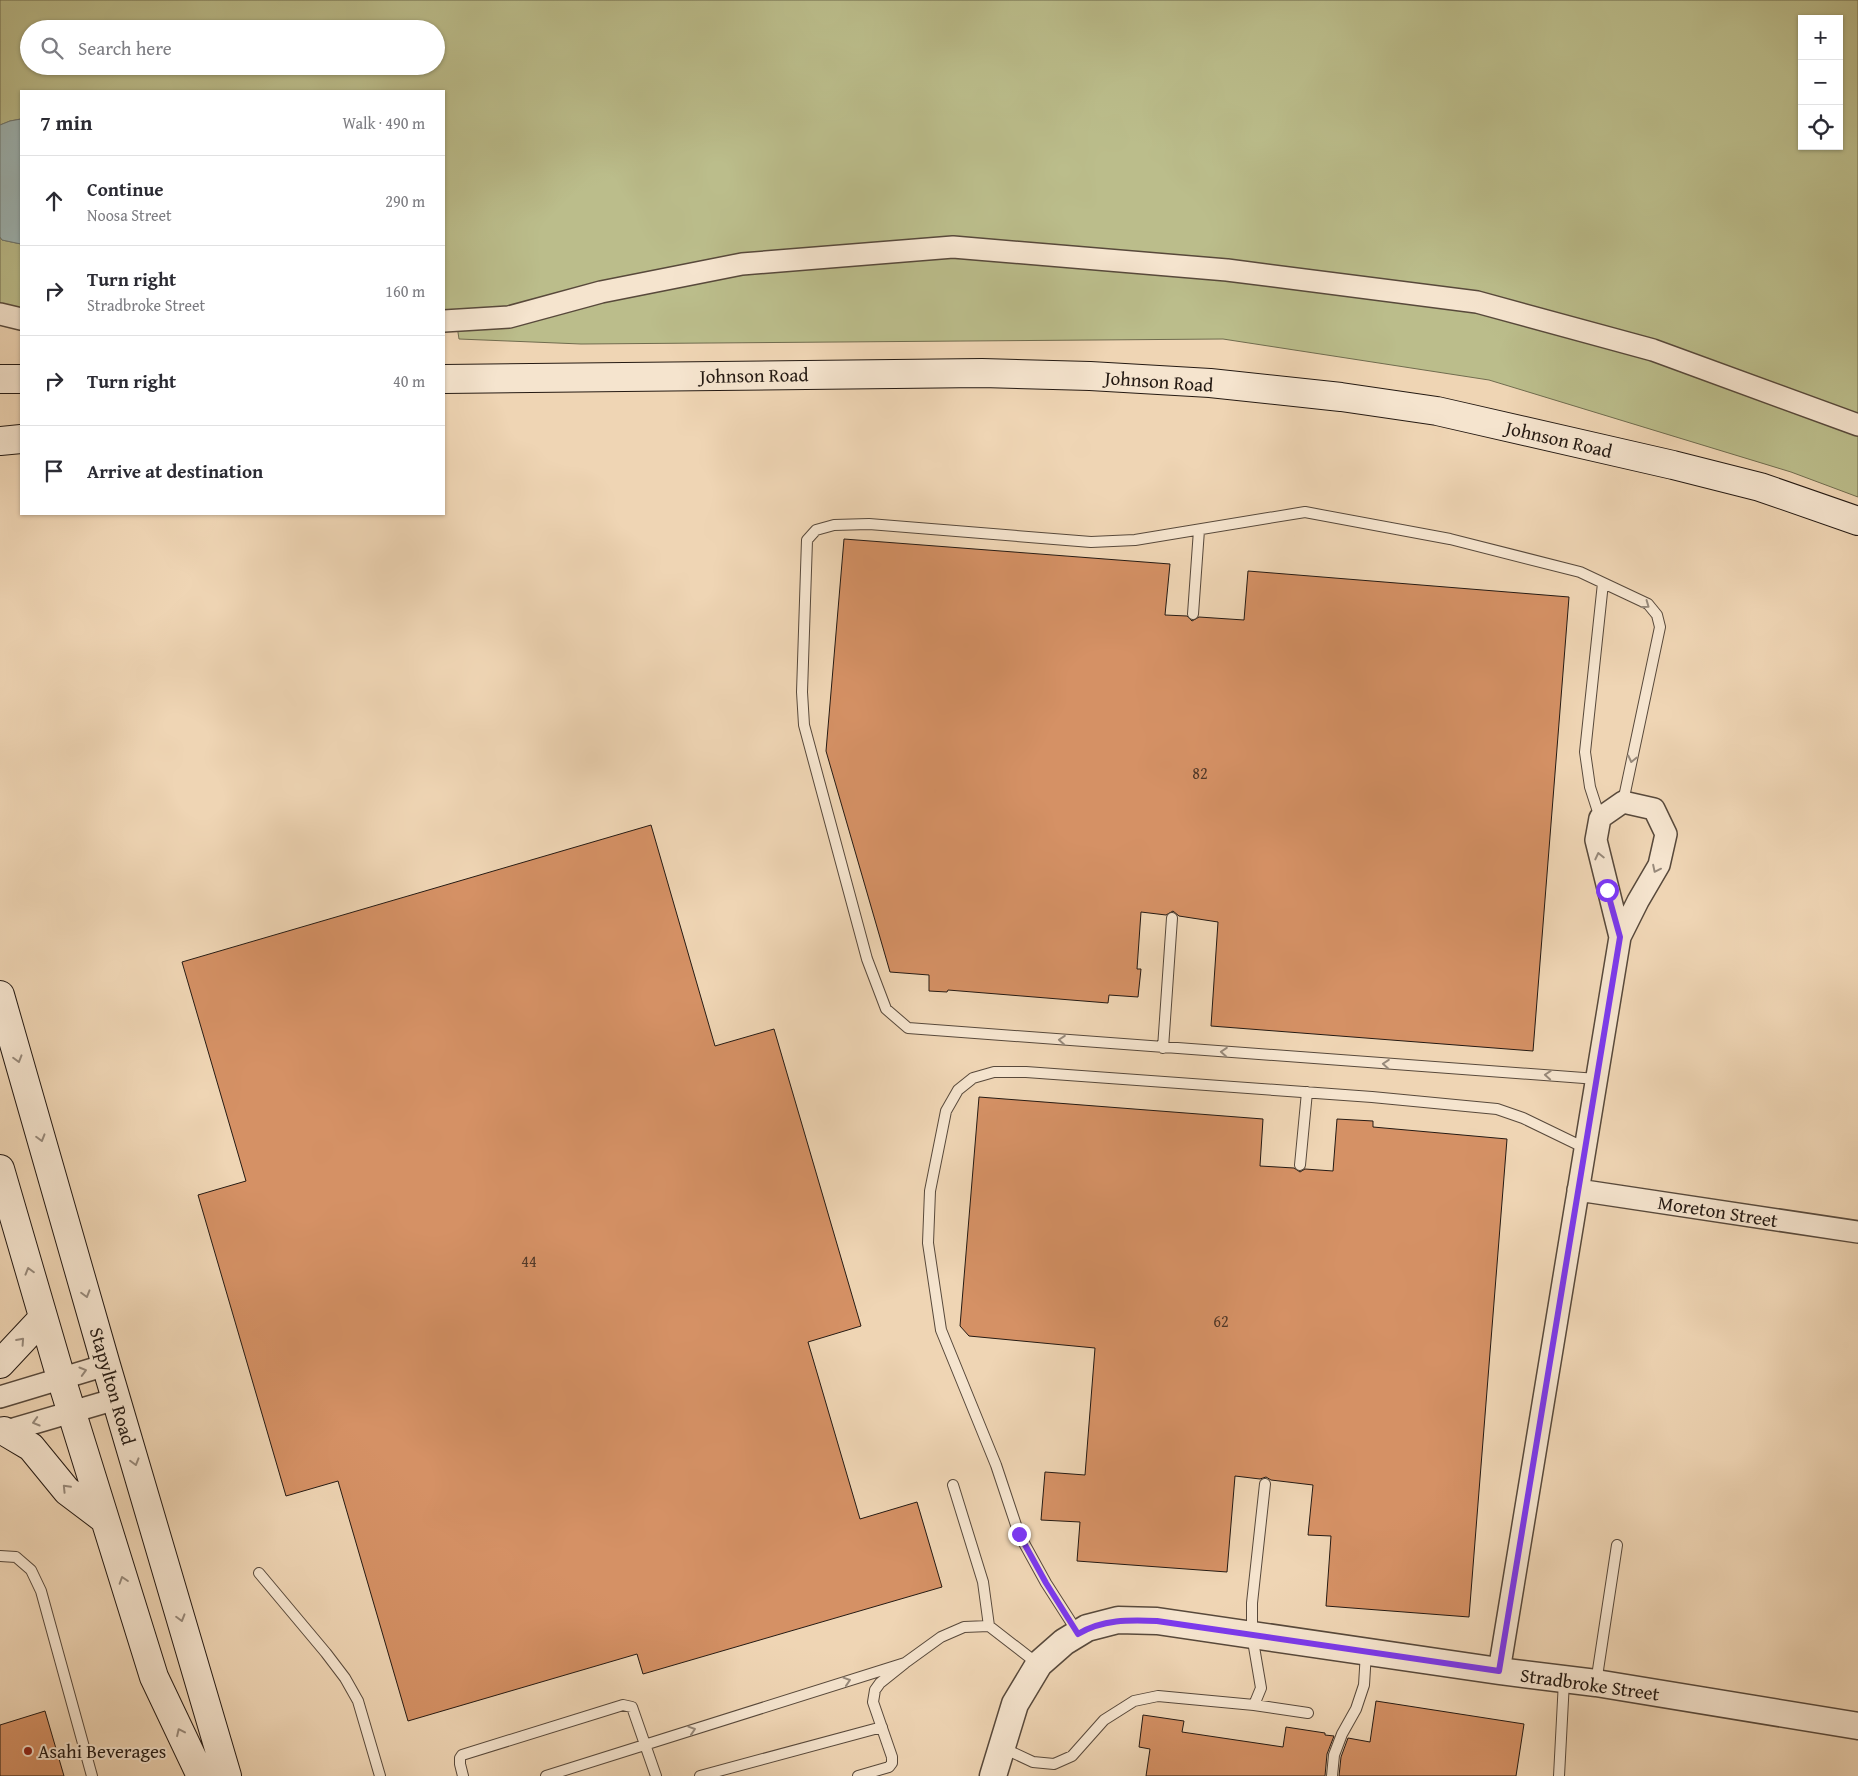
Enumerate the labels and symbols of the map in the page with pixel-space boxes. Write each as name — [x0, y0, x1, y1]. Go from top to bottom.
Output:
street label: Johnson Road — [697, 360, 810, 390]
street label: Johnson Road — [1102, 363, 1215, 399]
street label: Johnson Road — [1501, 413, 1616, 465]
one-way arrow — [1640, 599, 1650, 608]
one-way arrow — [1627, 754, 1638, 763]
house number: 82 — [1192, 761, 1208, 785]
one-way arrow — [1594, 852, 1605, 860]
one-way arrow — [1652, 863, 1662, 872]
route start — [1596, 879, 1619, 902]
one-way arrow — [1058, 1035, 1066, 1046]
one-way arrow — [1220, 1047, 1228, 1058]
one-way arrow — [13, 1054, 23, 1063]
one-way arrow — [1382, 1058, 1390, 1069]
one-way arrow — [1544, 1070, 1552, 1081]
one-way arrow — [35, 1134, 46, 1143]
street label: Moreton Street — [1656, 1188, 1780, 1234]
house number: 44 — [521, 1249, 537, 1273]
one-way arrow — [25, 1267, 35, 1275]
one-way arrow — [80, 1290, 90, 1298]
house number: 62 — [1213, 1309, 1229, 1333]
street label: Stapylton Road — [83, 1324, 143, 1449]
one-way arrow — [15, 1337, 24, 1346]
one-way arrow — [79, 1367, 87, 1377]
one-way arrow — [32, 1417, 40, 1427]
one-way arrow — [129, 1458, 139, 1466]
one-way arrow — [63, 1485, 72, 1494]
route end — [1008, 1523, 1031, 1546]
one-way arrow — [119, 1576, 129, 1585]
one-way arrow — [175, 1613, 185, 1622]
street label: Stradbroke Street — [1519, 1660, 1662, 1708]
one-way arrow — [842, 1677, 851, 1687]
one-way arrow — [687, 1726, 696, 1736]
one-way arrow — [176, 1728, 187, 1737]
place label: Asahi Beverages — [38, 1737, 166, 1765]
marker: Asahi Beverages — [22, 1745, 34, 1757]

